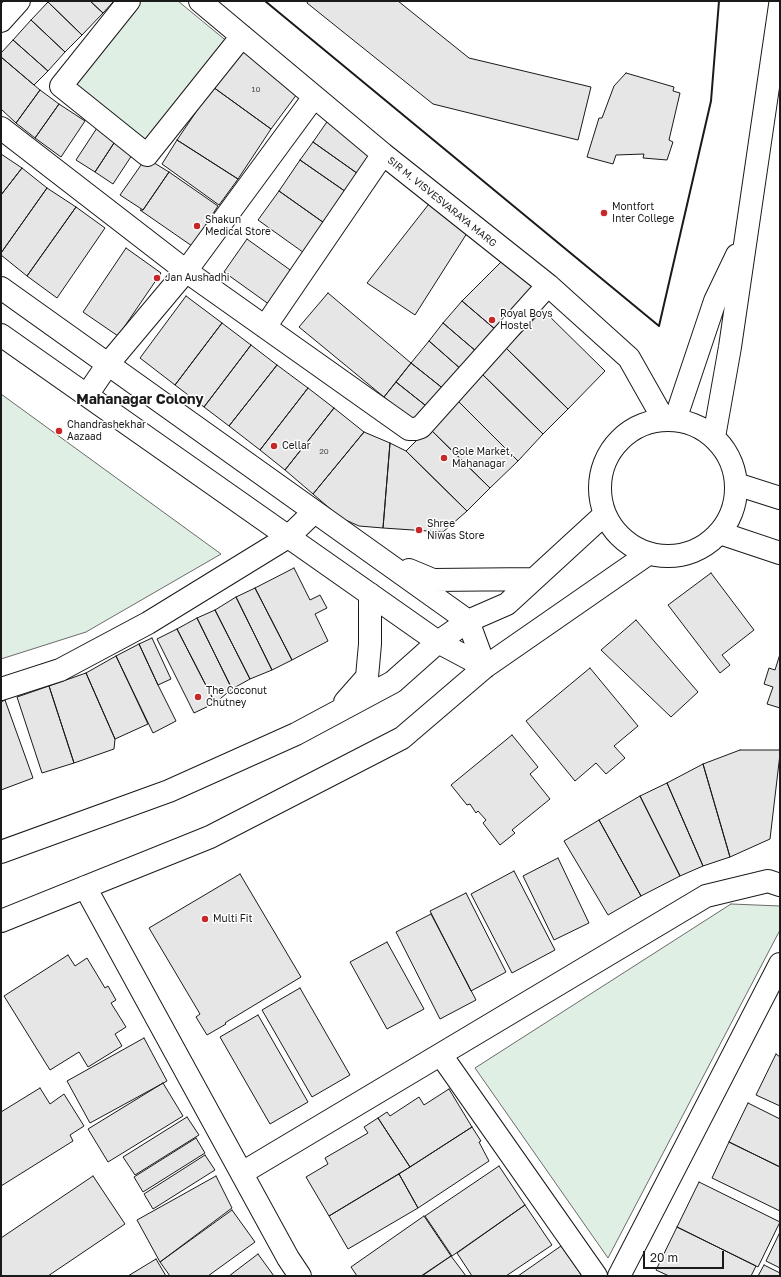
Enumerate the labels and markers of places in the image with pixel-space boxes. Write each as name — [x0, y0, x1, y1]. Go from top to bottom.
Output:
place label: Montfort Inter College — [612, 201, 674, 224]
marker: Montfort Inter College — [599, 208, 609, 218]
place label: Shakun Medical Store — [205, 214, 271, 238]
marker: Shakun Medical Store — [192, 221, 202, 231]
place label: Jan Aushadhi — [165, 272, 229, 284]
marker: Jan Aushadhi — [152, 273, 162, 283]
place label: Royal Boys Hostel — [500, 308, 553, 332]
marker: Royal Boys Hostel — [487, 315, 497, 325]
place label: Chandrashekhar Aazaad — [67, 419, 146, 442]
marker: Chandrashekhar Aazaad — [54, 426, 64, 436]
place label: Cellar — [282, 440, 311, 452]
marker: Cellar — [269, 441, 279, 451]
place label: Gole Market, Mahanagar — [452, 446, 513, 470]
marker: Gole Market, Mahanagar — [439, 453, 449, 463]
place label: Shree Niwas Store — [427, 518, 484, 542]
marker: Shree Niwas Store — [414, 525, 424, 535]
place label: The Coconut Chutney — [206, 685, 267, 708]
marker: The Coconut Chutney — [193, 692, 203, 702]
place label: Multi Fit — [213, 913, 252, 925]
marker: Multi Fit — [200, 914, 210, 924]

